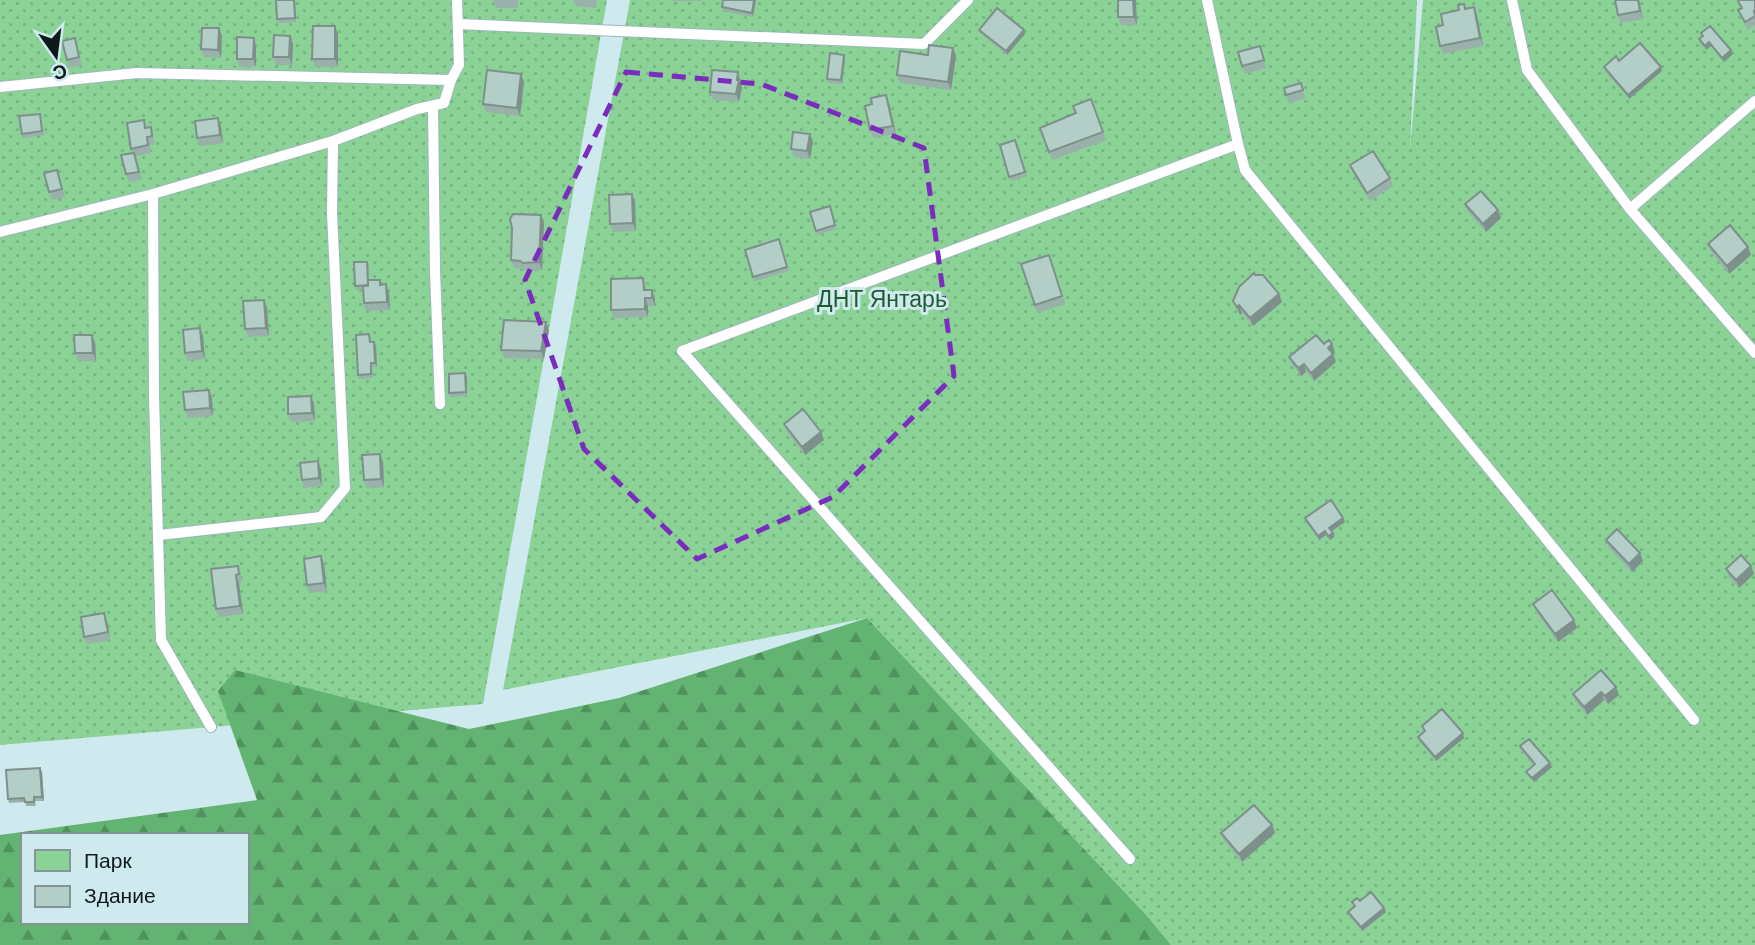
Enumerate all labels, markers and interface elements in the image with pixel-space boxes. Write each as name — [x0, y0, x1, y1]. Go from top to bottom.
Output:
north arrow — [21, 21, 91, 91]
text: С — [51, 60, 69, 84]
park label: ДНТ Янтарь — [817, 286, 947, 312]
legend — [21, 833, 248, 924]
text: Парк — [84, 849, 132, 872]
text: Здание — [84, 884, 156, 907]

